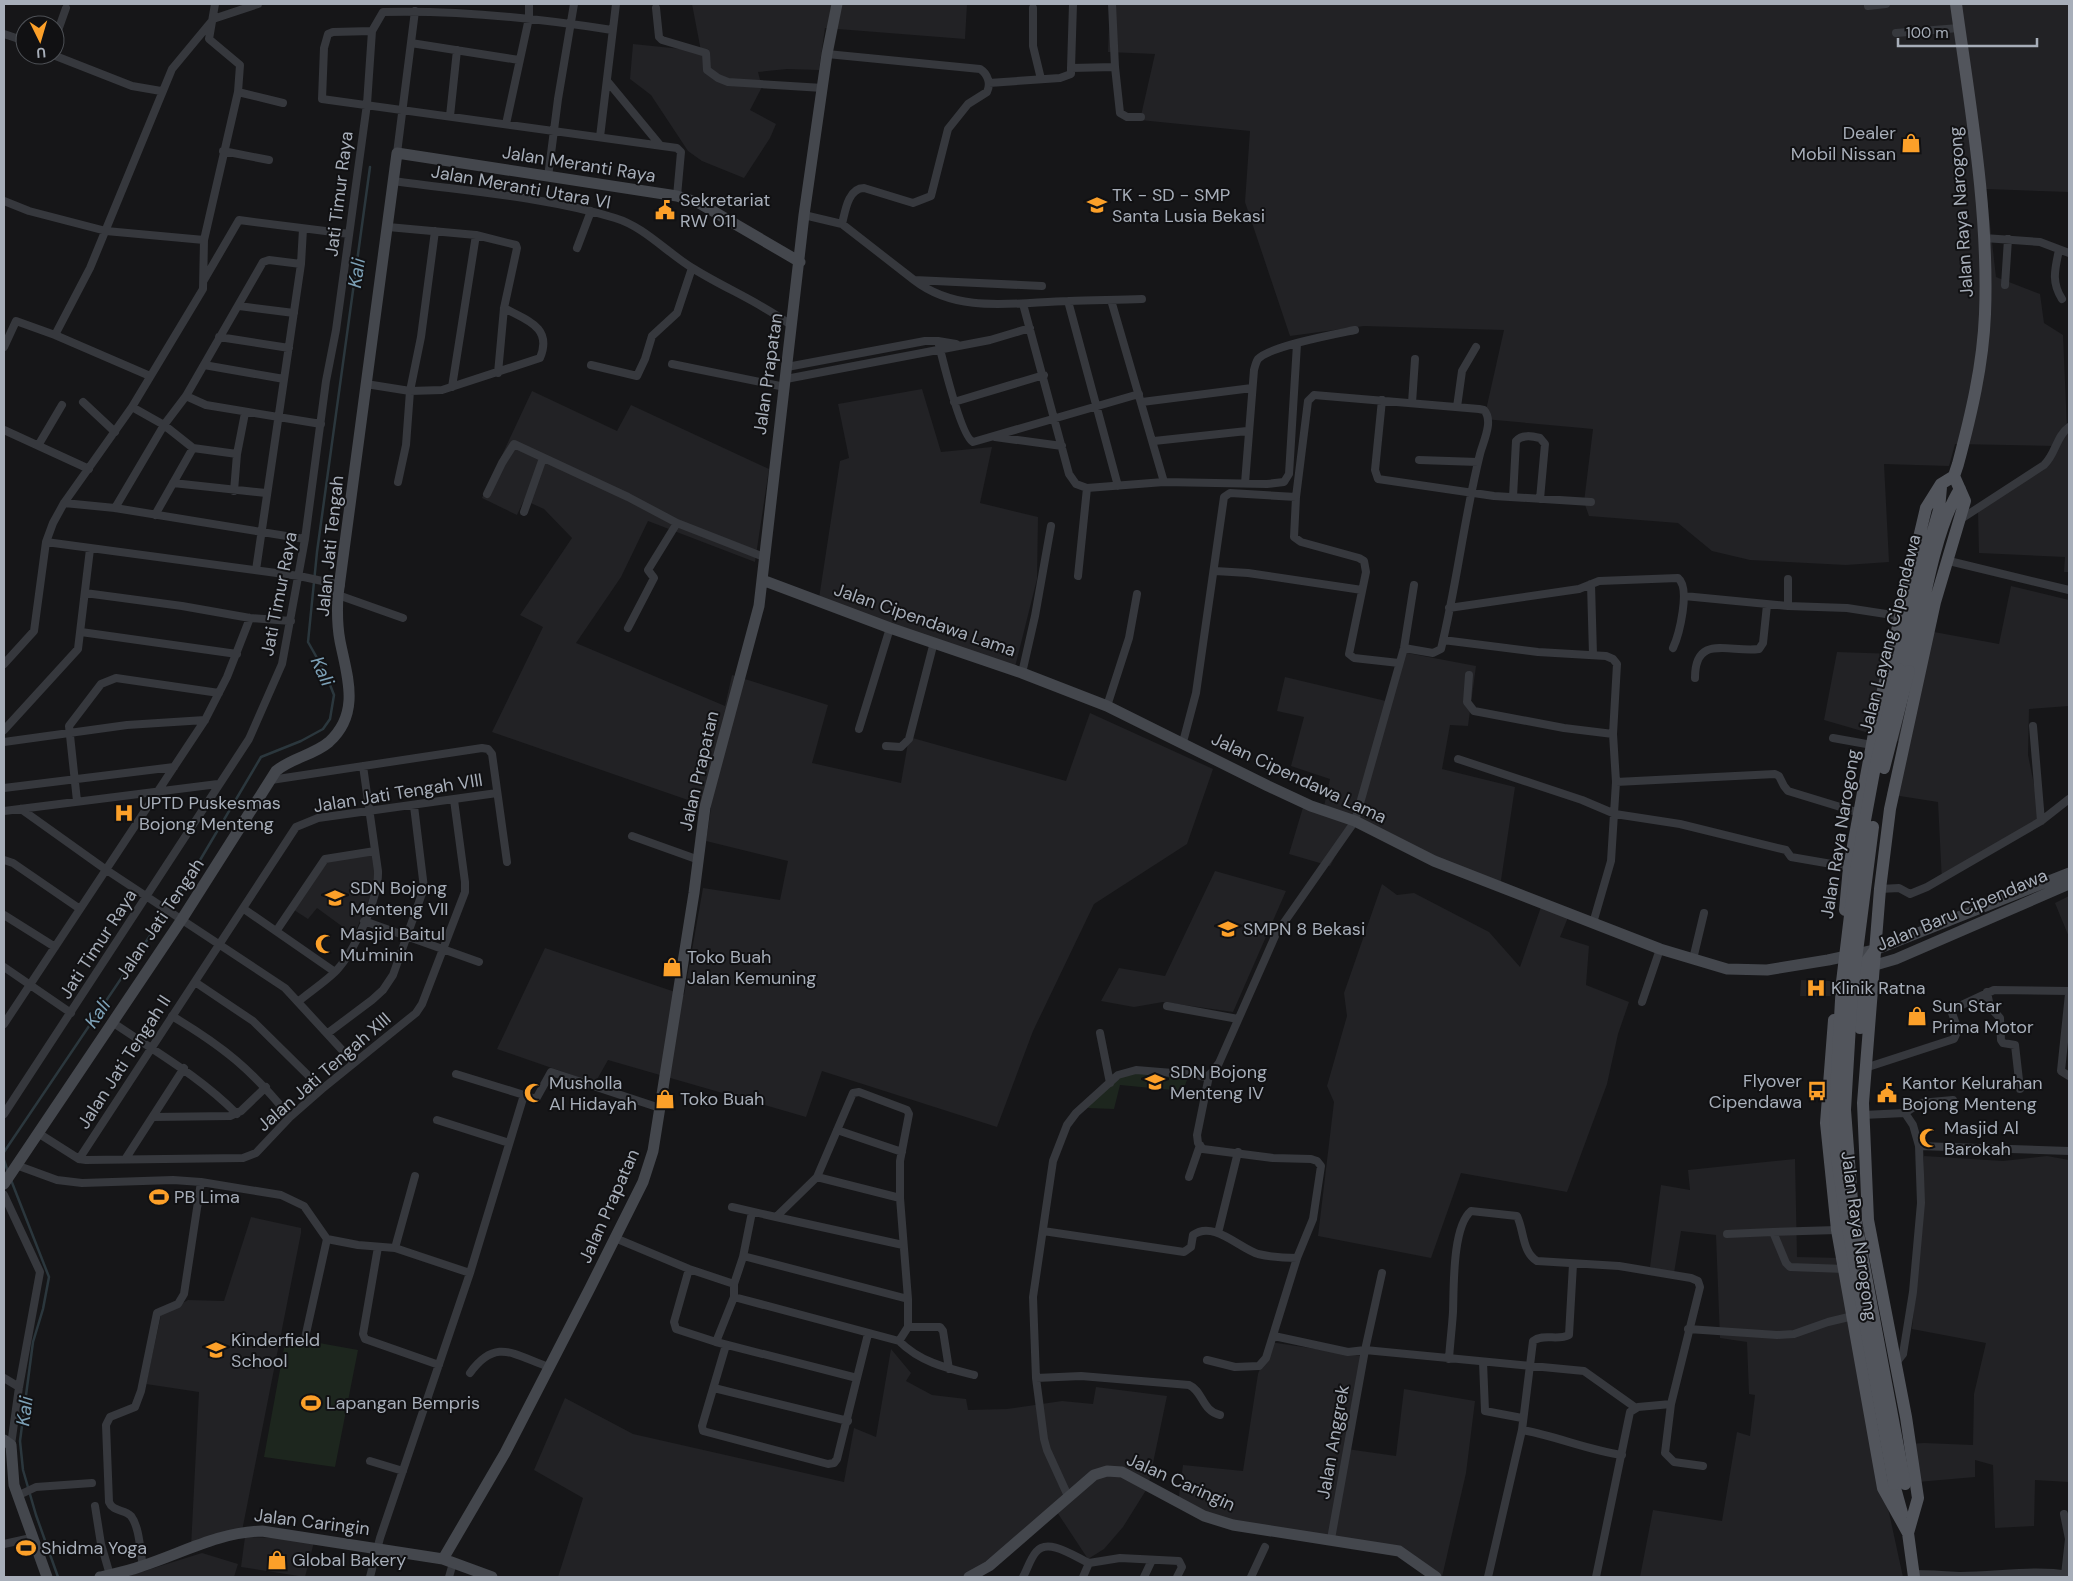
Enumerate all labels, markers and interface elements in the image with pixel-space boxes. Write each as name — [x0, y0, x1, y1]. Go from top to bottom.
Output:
north arrow — [15, 15, 65, 65]
scale bar — [1898, 15, 2037, 47]
text: 100 m — [1906, 23, 1949, 43]
text: U — [36, 44, 47, 62]
place label: Dealer Mobil Nissan — [1791, 121, 1896, 166]
street label: Jalan Raya Narogong — [1943, 126, 1979, 298]
street label: Jati Timur Raya — [319, 130, 359, 258]
shop icon: Dealer Mobil Nissan — [1900, 132, 1922, 154]
street label: Jalan Meranti Raya — [500, 140, 658, 188]
street label: Jalan Meranti Utara VI — [429, 159, 613, 215]
place label: TK - SD - SMP Santa Lusia Bekasi — [1112, 183, 1265, 228]
place label: Sekretariat RW 011 — [680, 188, 770, 233]
school or university icon: TK - SD - SMP Santa Lusia Bekasi — [1086, 194, 1108, 216]
public building icon: Sekretariat RW 011 — [654, 199, 676, 221]
water label: Kali — [342, 256, 371, 290]
street label: Jalan Prapatan — [748, 312, 788, 436]
street label: Jalan Jati Tengah — [311, 474, 349, 618]
street label: Jati Timur Raya — [255, 530, 303, 658]
street label: Jalan Layang Cipendawa — [1854, 532, 1926, 736]
street label: Jalan Cipendawa Lama — [831, 578, 1019, 662]
water label: Kali — [305, 652, 340, 691]
street label: Jalan Prapatan — [674, 709, 724, 833]
street label: Jalan Cipendawa Lama — [1207, 727, 1391, 829]
street label: Jalan Raya Narogong — [1815, 748, 1865, 920]
street label: Jalan Jati Tengah VIII — [312, 768, 484, 818]
place label: UPTD Puskesmas Bojong Menteng — [139, 791, 281, 836]
hospital icon: UPTD Puskesmas Bojong Menteng — [113, 802, 135, 824]
street label: Jalan Jati Tengah — [110, 854, 210, 984]
street label: Jalan Baru Cipendawa — [1873, 863, 2051, 957]
place label: SDN Bojong Menteng VII — [350, 876, 448, 921]
street label: Jati Timur Raya — [54, 885, 142, 1003]
school or university icon: SDN Bojong Menteng VII — [324, 887, 346, 909]
place label: SMPN 8 Bekasi — [1243, 917, 1365, 941]
school or university icon: SMPN 8 Bekasi — [1217, 918, 1239, 940]
place label: Masjid Baitul Mu'minin — [340, 922, 445, 967]
mosque icon: Masjid Baitul Mu'minin — [314, 933, 336, 955]
place label: Toko Buah Jalan Kemuning — [687, 945, 816, 990]
shop icon: Toko Buah Jalan Kemuning — [661, 956, 683, 978]
place label: Klinik Ratna — [1831, 976, 1926, 1000]
hospital icon: Klinik Ratna — [1805, 977, 1827, 999]
street label: Jalan Jati Tengah II — [72, 991, 176, 1133]
water label: Kali — [79, 993, 116, 1033]
place label: Sun Star Prima Motor — [1932, 994, 2034, 1039]
shop icon: Sun Star Prima Motor — [1906, 1005, 1928, 1027]
street label: Jalan Jati Tengah XIII — [252, 1007, 396, 1137]
place label: SDN Bojong Menteng IV — [1170, 1060, 1267, 1105]
place label: Flyover Cipendawa — [1709, 1069, 1802, 1114]
place label: Musholla Al Hidayah — [549, 1071, 637, 1116]
school or university icon: SDN Bojong Menteng IV — [1144, 1071, 1166, 1093]
place label: Kantor Kelurahan Bojong Menteng — [1902, 1071, 2043, 1116]
bus stop icon: Flyover Cipendawa — [1806, 1080, 1828, 1102]
mosque icon: Musholla Al Hidayah — [523, 1082, 545, 1104]
public building icon: Kantor Kelurahan Bojong Menteng — [1876, 1082, 1898, 1104]
place label: Toko Buah — [680, 1087, 764, 1111]
shop icon: Toko Buah — [654, 1088, 676, 1110]
place label: Masjid Al Barokah — [1944, 1116, 2019, 1161]
mosque icon: Masjid Al Barokah — [1918, 1127, 1940, 1149]
street label: Jalan Prapatan — [573, 1145, 645, 1267]
street label: Jalan Raya Narogong — [1835, 1150, 1883, 1322]
place label: PB Lima — [174, 1185, 240, 1209]
sports icon: PB Lima — [148, 1186, 170, 1208]
place label: Kinderfield School — [231, 1328, 320, 1373]
school or university icon: Kinderfield School — [205, 1339, 227, 1361]
street label: Jalan Anggrek — [1311, 1383, 1355, 1501]
place label: Lapangan Bempris — [326, 1391, 480, 1415]
sports icon: Lapangan Bempris — [300, 1392, 322, 1414]
water label: Kali — [10, 1394, 39, 1428]
street label: Jalan Caringin — [1123, 1447, 1239, 1517]
street label: Jalan Caringin — [253, 1503, 371, 1541]
place label: Shidma Yoga — [41, 1536, 147, 1560]
sports icon: Shidma Yoga — [15, 1537, 37, 1559]
place label: Global Bakery — [292, 1548, 406, 1572]
shop icon: Global Bakery — [266, 1549, 288, 1571]

